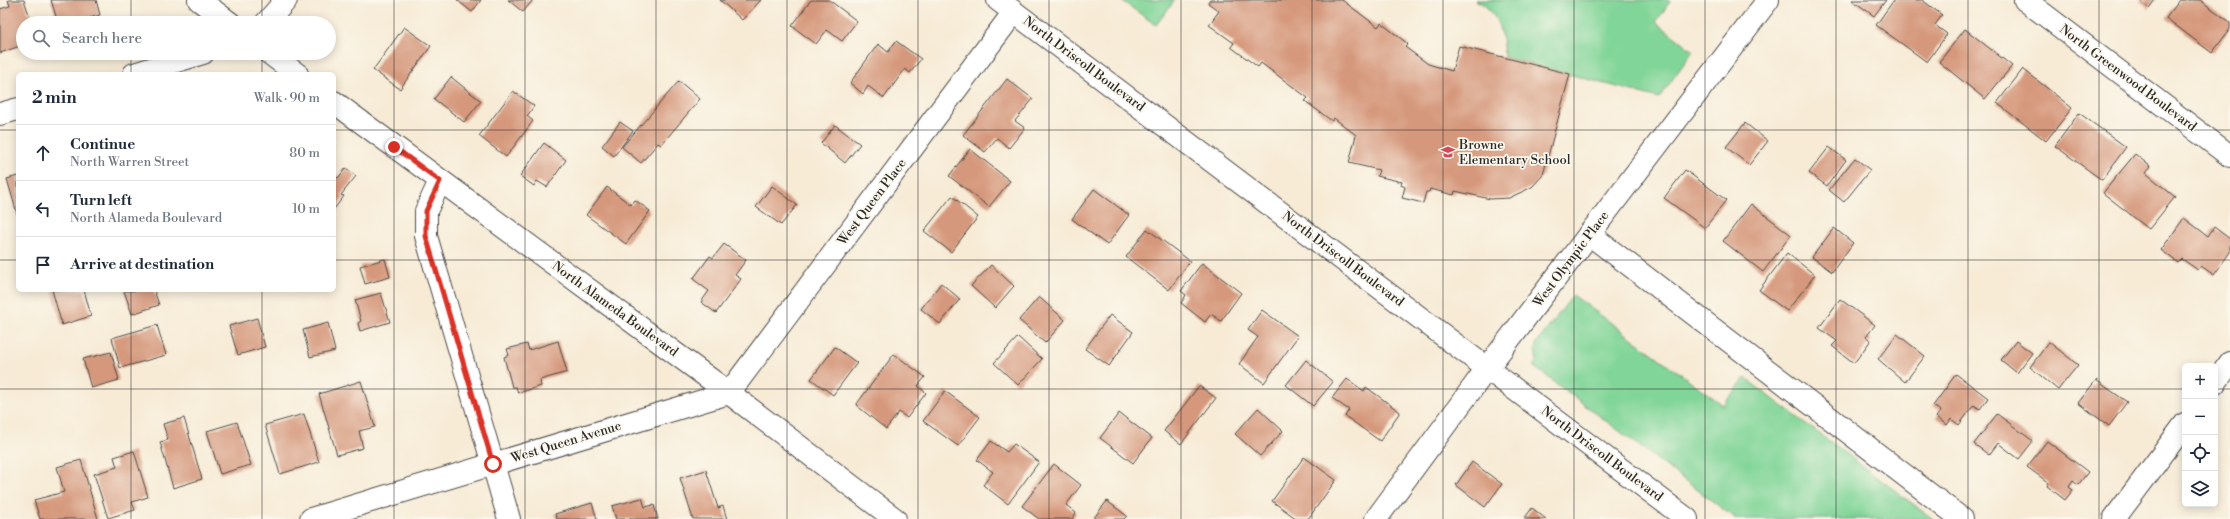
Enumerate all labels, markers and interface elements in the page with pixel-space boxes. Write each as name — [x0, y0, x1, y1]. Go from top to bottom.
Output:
street label: North Driscoll Boulevard — [1020, 13, 1149, 115]
search box — [16, 16, 336, 60]
street label: North Greenwood Boulevard — [2056, 21, 2200, 135]
icon: search — [30, 27, 52, 49]
text: Search here — [62, 29, 142, 48]
text: 2 min — [32, 87, 77, 109]
text: Walk · 90 m — [254, 90, 320, 106]
text: Continue — [70, 135, 135, 154]
place label: Browne Elementary School — [1458, 137, 1571, 168]
route end — [385, 138, 403, 156]
icon: ahead — [32, 142, 54, 164]
school or university icon: Browne Elementary School — [1440, 144, 1456, 160]
text: 80 m — [289, 145, 320, 161]
text: North Warren Street — [70, 154, 189, 170]
street label: West Queen Place — [834, 155, 910, 249]
text: Turn left — [70, 191, 132, 210]
icon: left — [32, 198, 54, 220]
text: 10 m — [292, 201, 320, 217]
street label: North Driscoll Boulevard — [1279, 208, 1408, 310]
street label: West Olympic Place — [1529, 208, 1612, 311]
text: North Alameda Boulevard — [70, 210, 222, 226]
icon: arrive — [32, 254, 54, 276]
text: Arrive at destination — [70, 255, 214, 274]
street label: North Alameda Boulevard — [549, 258, 682, 361]
map controls — [2182, 363, 2218, 507]
button: + — [2182, 363, 2218, 399]
button: − — [2182, 399, 2218, 435]
street label: North Driscoll Boulevard — [1538, 403, 1667, 505]
street label: West Queen Avenue — [508, 417, 624, 467]
button: locate — [2182, 435, 2218, 471]
route start — [484, 455, 502, 473]
button: layers — [2182, 471, 2218, 507]

